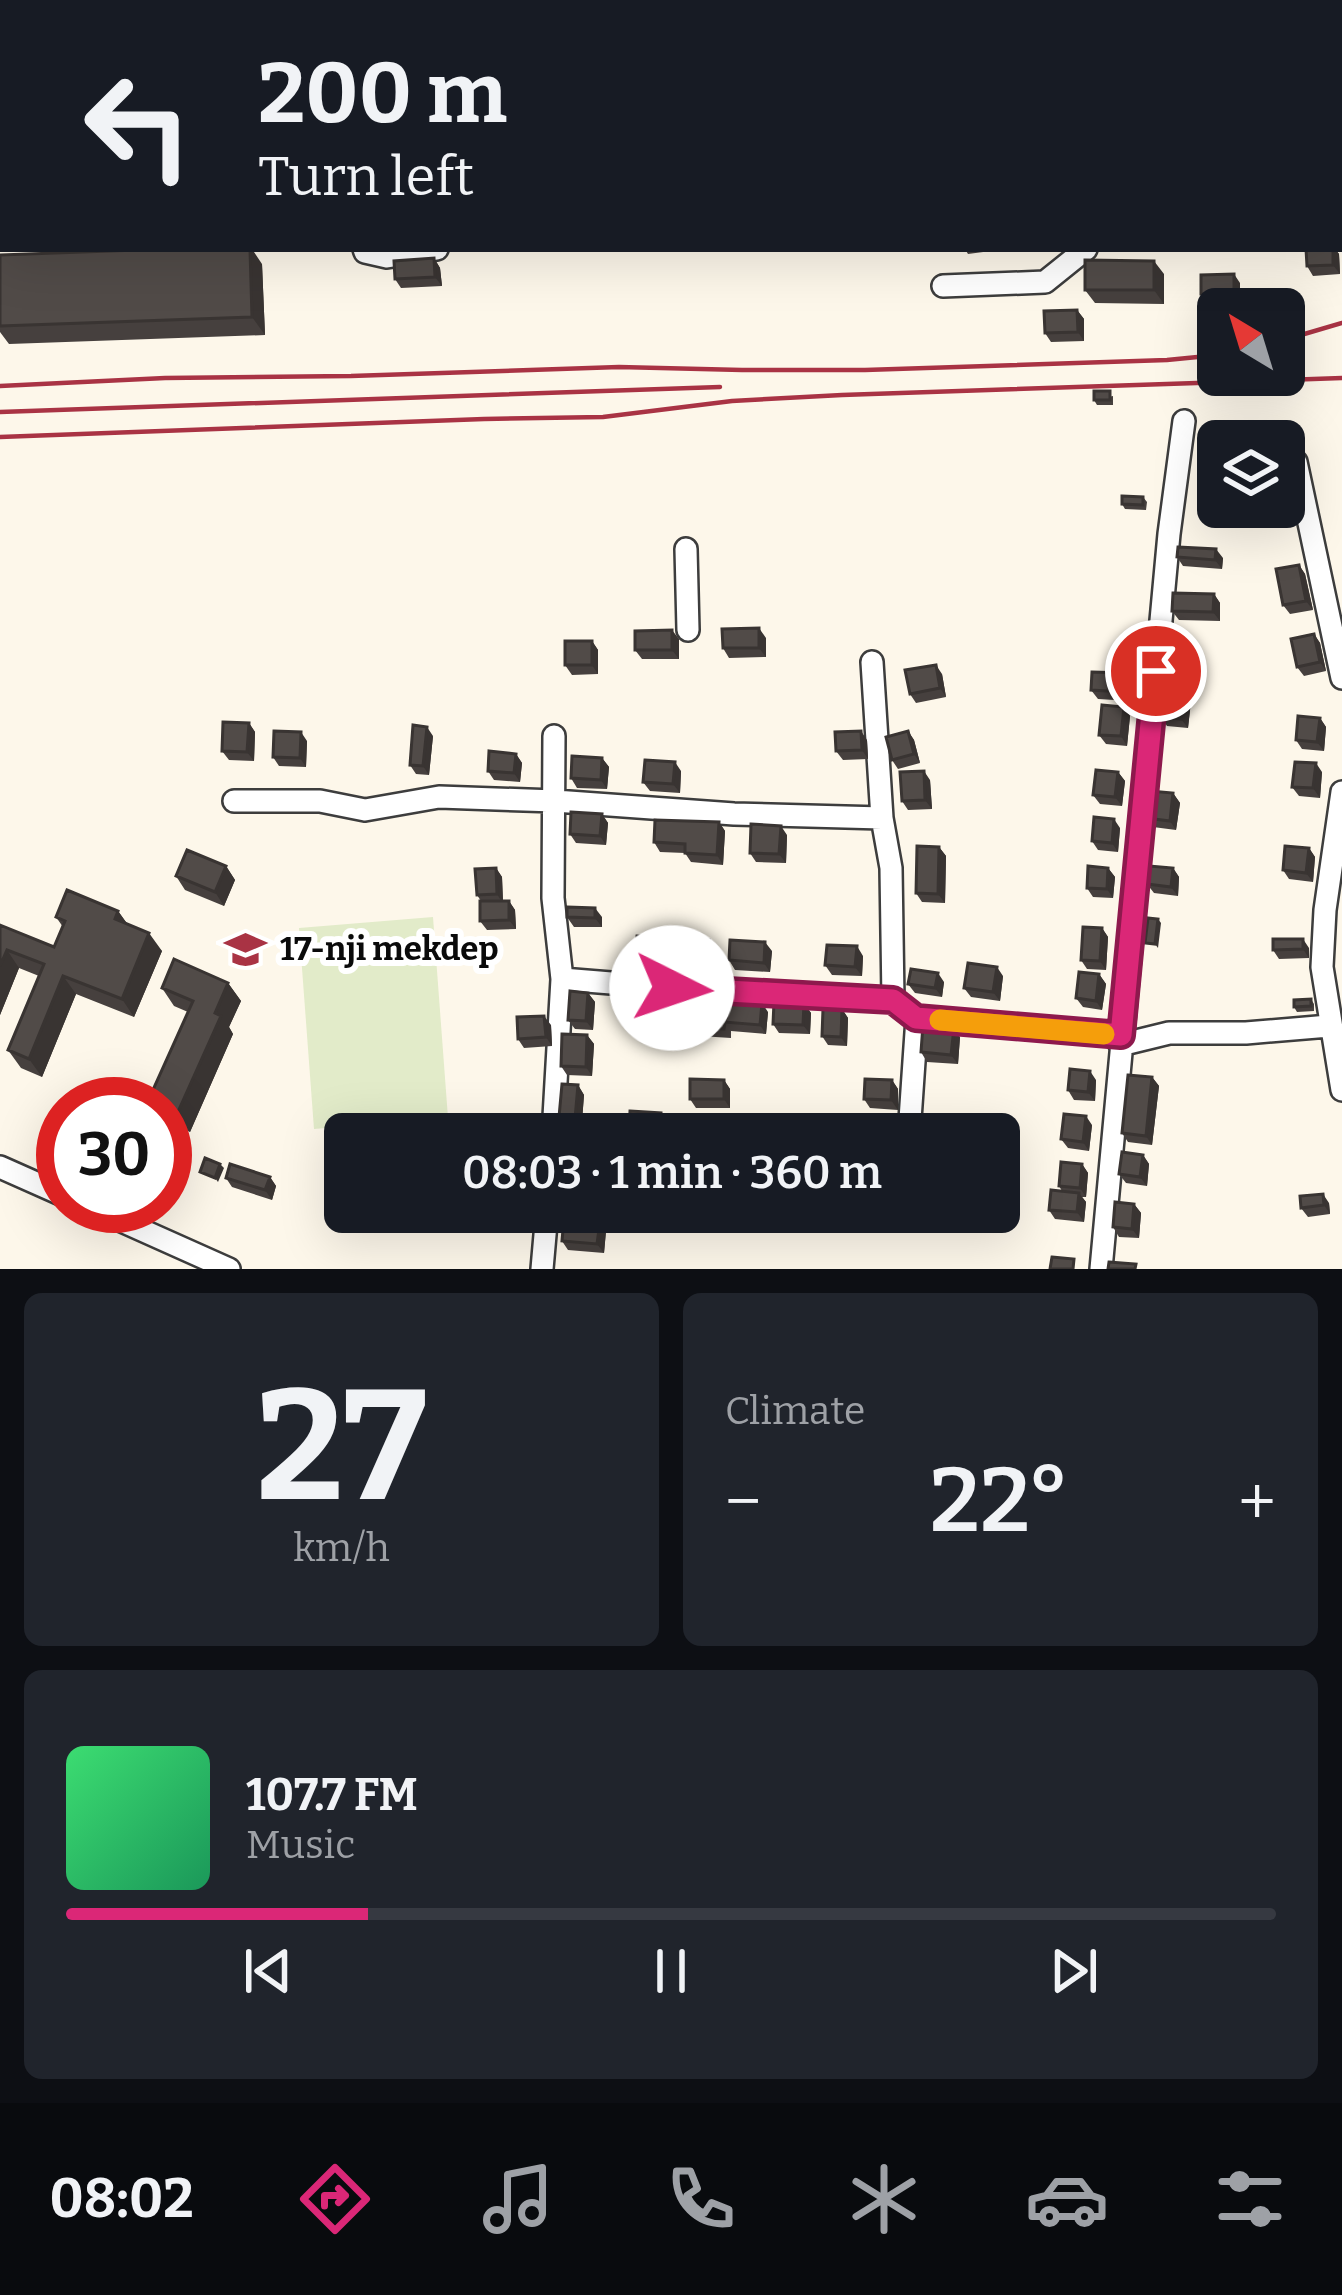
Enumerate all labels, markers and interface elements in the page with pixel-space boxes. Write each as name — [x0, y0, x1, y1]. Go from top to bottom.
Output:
text: 200 m — [258, 43, 507, 144]
icon: left — [60, 48, 216, 204]
text: Turn left — [258, 145, 474, 209]
north arrow — [1197, 288, 1305, 396]
map controls — [1197, 288, 1305, 528]
button: layers — [1197, 420, 1305, 528]
pin — [1105, 620, 1207, 722]
icon: arrive — [1123, 638, 1189, 704]
position arrow — [609, 925, 735, 1051]
school or university icon: 17-nji mekdep — [223, 926, 269, 972]
place label: 17-nji mekdep — [280, 929, 499, 969]
speed limit sign: 30 — [36, 1077, 192, 1233]
text: 08:03 · 1 min · 360 m — [462, 1146, 882, 1200]
text: 27 — [256, 1353, 427, 1540]
text: Climate — [725, 1388, 865, 1434]
text: 22° — [930, 1447, 1070, 1555]
text: − — [725, 1462, 761, 1541]
text: + — [1238, 1462, 1276, 1541]
text: km/h — [293, 1525, 390, 1571]
text: 107.7 FM — [246, 1768, 418, 1822]
text: Music — [246, 1822, 355, 1868]
icon: previous — [235, 1938, 301, 2004]
icon: pause — [638, 1938, 704, 2004]
icon: next — [1041, 1938, 1107, 2004]
icon: directions — [293, 2157, 377, 2241]
icon: music — [476, 2157, 560, 2241]
icon: phone — [659, 2157, 743, 2241]
icon: climate — [842, 2157, 926, 2241]
icon: car — [1025, 2157, 1109, 2241]
icon: filters — [1208, 2157, 1292, 2241]
text: 08:02 — [50, 2167, 194, 2231]

